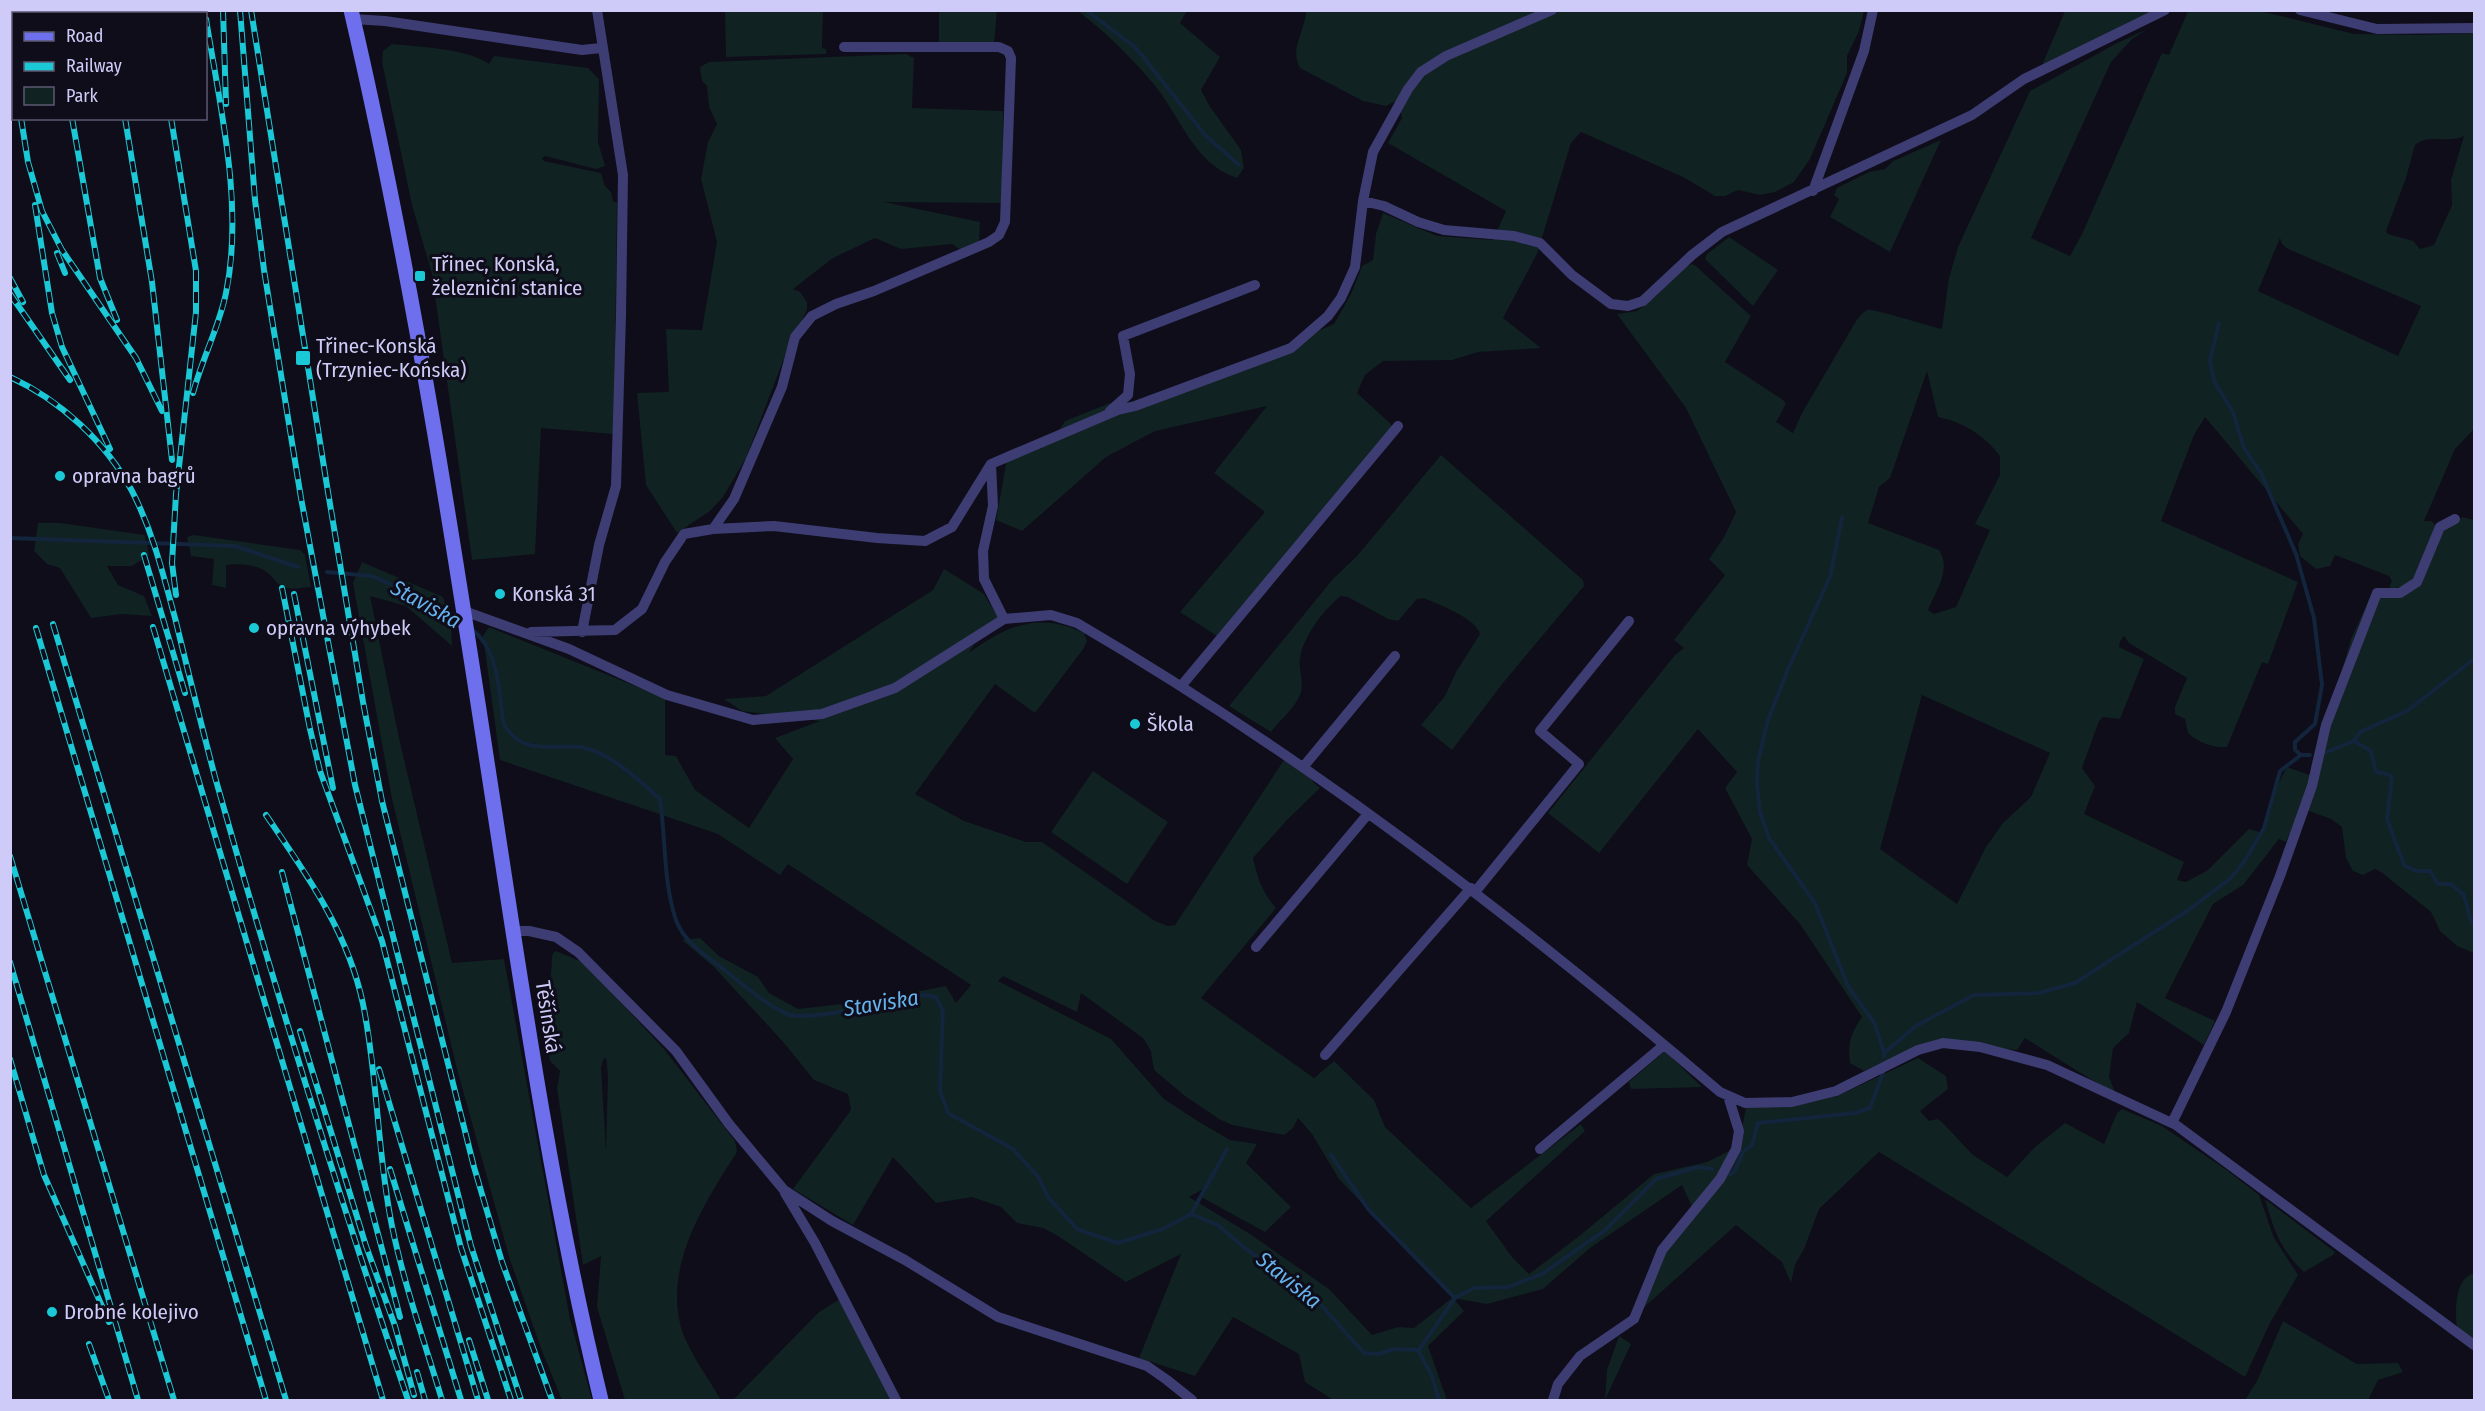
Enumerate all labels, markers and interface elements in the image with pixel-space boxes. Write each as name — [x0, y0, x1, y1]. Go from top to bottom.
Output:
legend — [12, 12, 207, 120]
text: Road — [66, 25, 103, 47]
text: Railway — [66, 55, 122, 77]
text: Park — [66, 85, 99, 107]
place label: Třinec, Konská, železniční stanice — [432, 251, 582, 301]
marker: Třinec, Konská, železniční stanice — [413, 269, 427, 283]
place label: Třinec-Konská (Trzyniec-Końska) — [316, 333, 467, 383]
marker: Třinec-Konská (Trzyniec-Końska) — [294, 349, 312, 367]
place label: opravna bagrů — [72, 463, 196, 489]
marker: opravna bagrů — [53, 469, 67, 483]
water label: Staviska — [385, 573, 466, 634]
place label: Konská 31 — [512, 581, 596, 607]
marker: Konská 31 — [493, 587, 507, 601]
place label: opravna výhybek — [266, 615, 411, 641]
marker: opravna výhybek — [247, 621, 261, 635]
place label: Škola — [1147, 711, 1194, 737]
marker: Škola — [1128, 717, 1142, 731]
street label: Těšínská — [529, 979, 567, 1055]
water label: Staviska — [841, 984, 920, 1022]
water label: Staviska — [1250, 1245, 1327, 1314]
place label: Drobné kolejivo — [64, 1299, 199, 1325]
marker: Drobné kolejivo — [45, 1305, 59, 1319]

